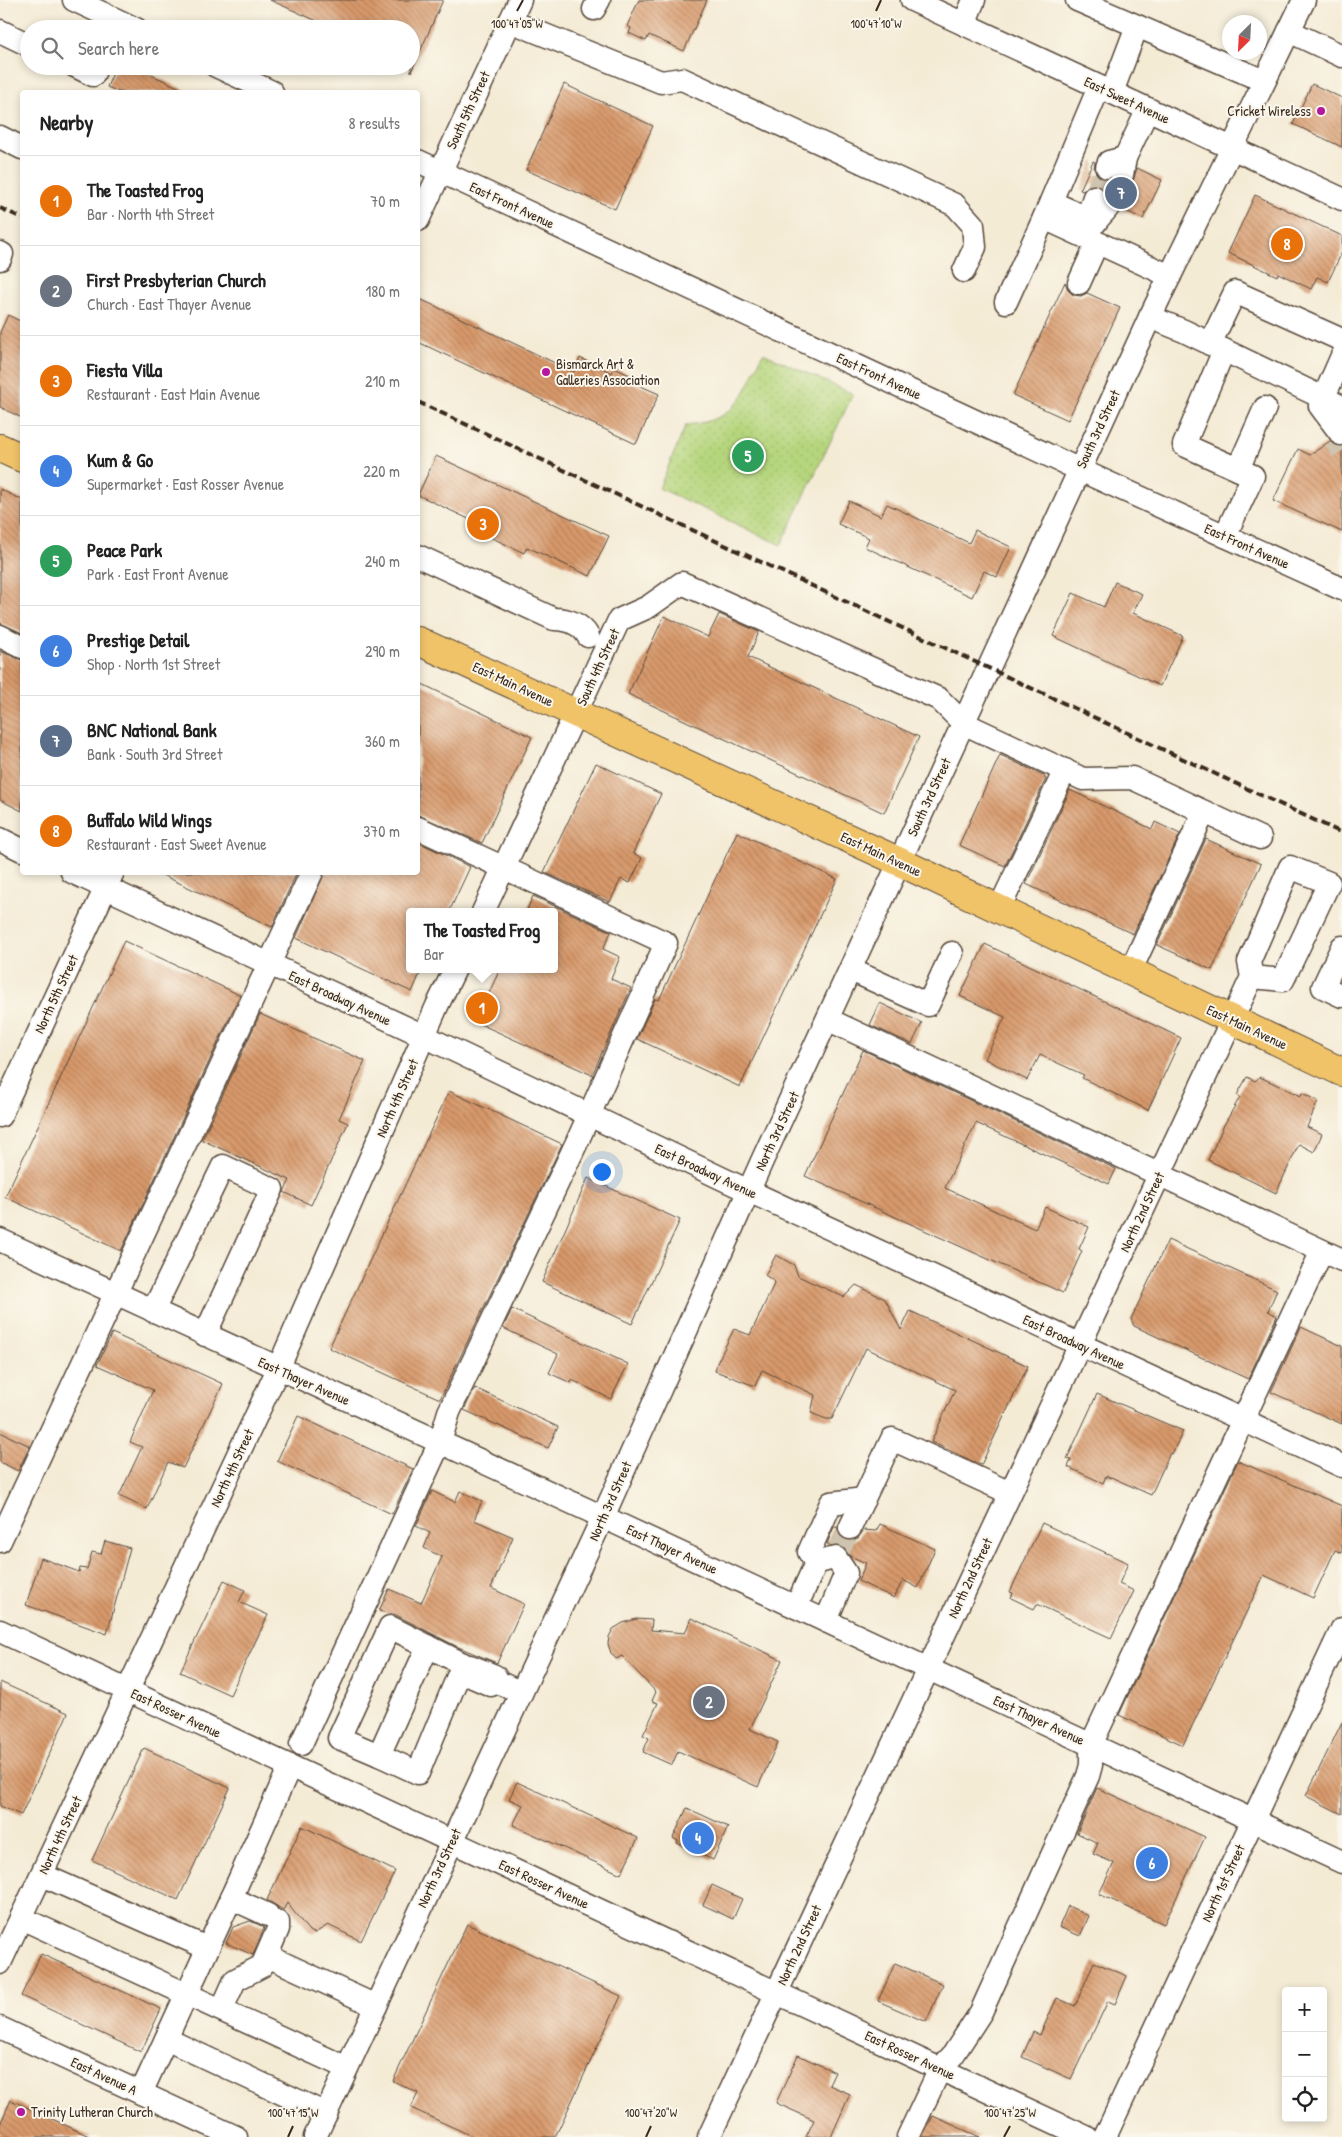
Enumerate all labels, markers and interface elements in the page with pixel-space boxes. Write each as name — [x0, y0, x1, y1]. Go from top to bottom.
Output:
text: 100°47'05"W — [491, 15, 543, 32]
text: 100°47'10"W — [850, 15, 902, 32]
north arrow — [1222, 15, 1267, 60]
search box — [20, 20, 420, 75]
icon: search — [38, 34, 66, 62]
text: Search here — [78, 35, 159, 61]
street label: South 5th Street — [441, 68, 494, 152]
street label: East Sweet Avenue — [1081, 71, 1174, 128]
place label: Cricket Wireless — [1227, 101, 1311, 120]
marker: Cricket Wireless — [1315, 105, 1327, 117]
text: Nearby — [40, 108, 93, 137]
text: 8 results — [348, 112, 400, 134]
pin: 7 — [1105, 174, 1137, 212]
text: The Toasted Frog — [87, 177, 204, 203]
street label: East Front Avenue — [467, 177, 558, 233]
text: 1 — [53, 190, 59, 212]
text: 70 m — [370, 190, 400, 212]
text: Bar · North 4th Street — [87, 203, 214, 225]
pin: 8 — [1271, 225, 1303, 263]
text: First Presbyterian Church — [87, 267, 266, 293]
text: 2 — [52, 280, 60, 302]
text: 180 m — [366, 280, 400, 302]
text: Church · East Thayer Avenue — [87, 293, 251, 315]
street label: East Front Avenue — [834, 348, 925, 404]
place label: Bismarck Art & Galleries Association — [556, 354, 660, 389]
text: Fiesta Villa — [87, 357, 162, 383]
marker: Bismarck Art & Galleries Association — [540, 366, 552, 378]
text: 3 — [52, 370, 60, 392]
text: 210 m — [365, 370, 400, 392]
text: Restaurant · East Main Avenue — [87, 383, 260, 405]
street label: South 3rd Street — [1071, 386, 1124, 471]
pin: 5 — [732, 437, 764, 475]
text: Kum & Go — [87, 447, 153, 473]
text: 4 — [53, 460, 59, 482]
text: 220 m — [363, 460, 400, 482]
text: Supermarket · East Rosser Avenue — [87, 473, 284, 495]
pin: 3 — [467, 505, 499, 543]
street label: East Front Avenue — [1202, 518, 1293, 573]
text: Peace Park — [87, 537, 162, 563]
text: 5 — [53, 550, 59, 572]
text: 240 m — [365, 550, 400, 572]
text: Park · East Front Avenue — [87, 563, 229, 585]
street label: South 4th Street — [571, 625, 624, 709]
text: Prestige Detail — [87, 627, 189, 653]
text: 6 — [53, 640, 59, 662]
text: 290 m — [365, 640, 400, 662]
text: Shop · North 1st Street — [87, 653, 220, 675]
street label: East Main Avenue — [470, 657, 557, 711]
text: BNC National Bank — [87, 717, 217, 743]
text: 7 — [52, 730, 60, 752]
text: 360 m — [365, 730, 400, 752]
text: Bank · South 3rd Street — [87, 743, 222, 765]
street label: South 3rd Street — [902, 754, 955, 839]
text: Buffalo Wild Wings — [87, 807, 212, 833]
text: 8 — [53, 820, 59, 842]
text: 370 m — [363, 820, 400, 842]
street label: East Main Avenue — [838, 827, 925, 881]
text: Restaurant · East Sweet Avenue — [87, 833, 267, 855]
popup — [406, 908, 558, 973]
text: The Toasted Frog — [424, 917, 540, 943]
text: Bar — [424, 943, 444, 965]
street label: North 5th Street — [29, 951, 82, 1036]
street label: East Broadway Avenue — [286, 966, 395, 1031]
pin: 1 — [466, 989, 498, 1027]
street label: East Main Avenue — [1204, 1000, 1291, 1054]
street label: North 4th Street — [371, 1055, 422, 1140]
street label: North 3rd Street — [750, 1088, 803, 1173]
street label: East Broadway Avenue — [652, 1139, 761, 1204]
your location — [589, 1159, 615, 1185]
street label: North 2nd Street — [1115, 1168, 1169, 1255]
street label: East Broadway Avenue — [1020, 1310, 1129, 1375]
street label: East Thayer Avenue — [255, 1352, 354, 1410]
street label: North 4th Street — [205, 1425, 258, 1510]
street label: North 3rd Street — [584, 1458, 636, 1544]
street label: East Thayer Avenue — [623, 1519, 721, 1579]
street label: North 2nd Street — [943, 1534, 997, 1621]
street label: East Rosser Avenue — [128, 1683, 225, 1742]
pin: 2 — [693, 1683, 725, 1721]
street label: East Thayer Avenue — [990, 1690, 1088, 1750]
street label: North 4th Street — [33, 1792, 86, 1877]
pin: 4 — [682, 1819, 714, 1857]
street label: North 3rd Street — [412, 1825, 465, 1910]
street label: North 1st Street — [1196, 1841, 1249, 1925]
pin: 6 — [1136, 1844, 1168, 1882]
street label: East Rosser Avenue — [496, 1854, 593, 1913]
street label: North 2nd Street — [772, 1901, 826, 1988]
map controls — [1282, 1987, 1327, 2122]
button: + — [1282, 1987, 1327, 2032]
street label: East Rosser Avenue — [862, 2025, 959, 2084]
button: − — [1282, 2032, 1327, 2077]
street label: East Avenue A — [68, 2052, 140, 2099]
button: locate — [1282, 2077, 1327, 2122]
place label: Trinity Lutheran Church — [31, 2102, 153, 2122]
text: 100°47'15"W — [268, 2104, 319, 2121]
text: 100°47'20"W — [625, 2104, 678, 2121]
text: 100°47'25"W — [984, 2104, 1037, 2121]
marker: Trinity Lutheran Church — [15, 2106, 27, 2118]

